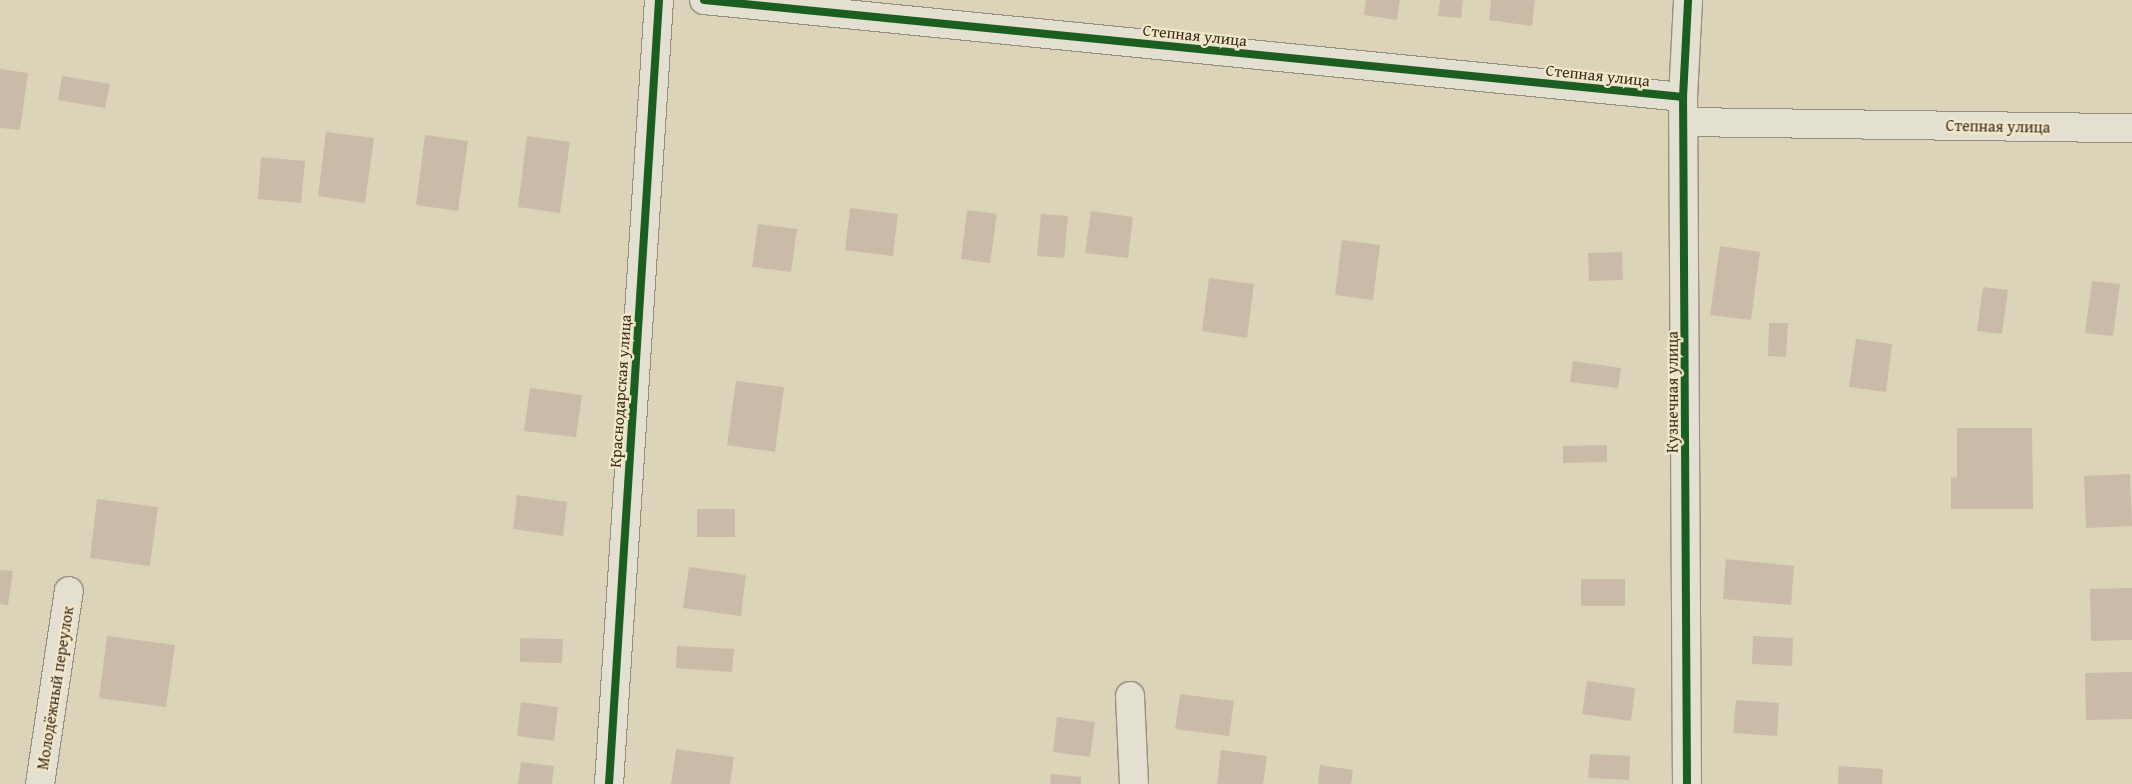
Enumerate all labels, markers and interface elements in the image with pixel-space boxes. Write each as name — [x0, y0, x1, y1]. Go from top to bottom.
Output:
street label: Степная улица — [1142, 20, 1248, 50]
street label: Степная улица — [1545, 60, 1651, 90]
street label: Степная улица — [1946, 115, 2050, 137]
street label: Краснодарская улица — [605, 314, 635, 468]
street label: Кузнечная улица — [1662, 331, 1682, 453]
street label: Молодёжный переулок — [33, 605, 77, 771]

